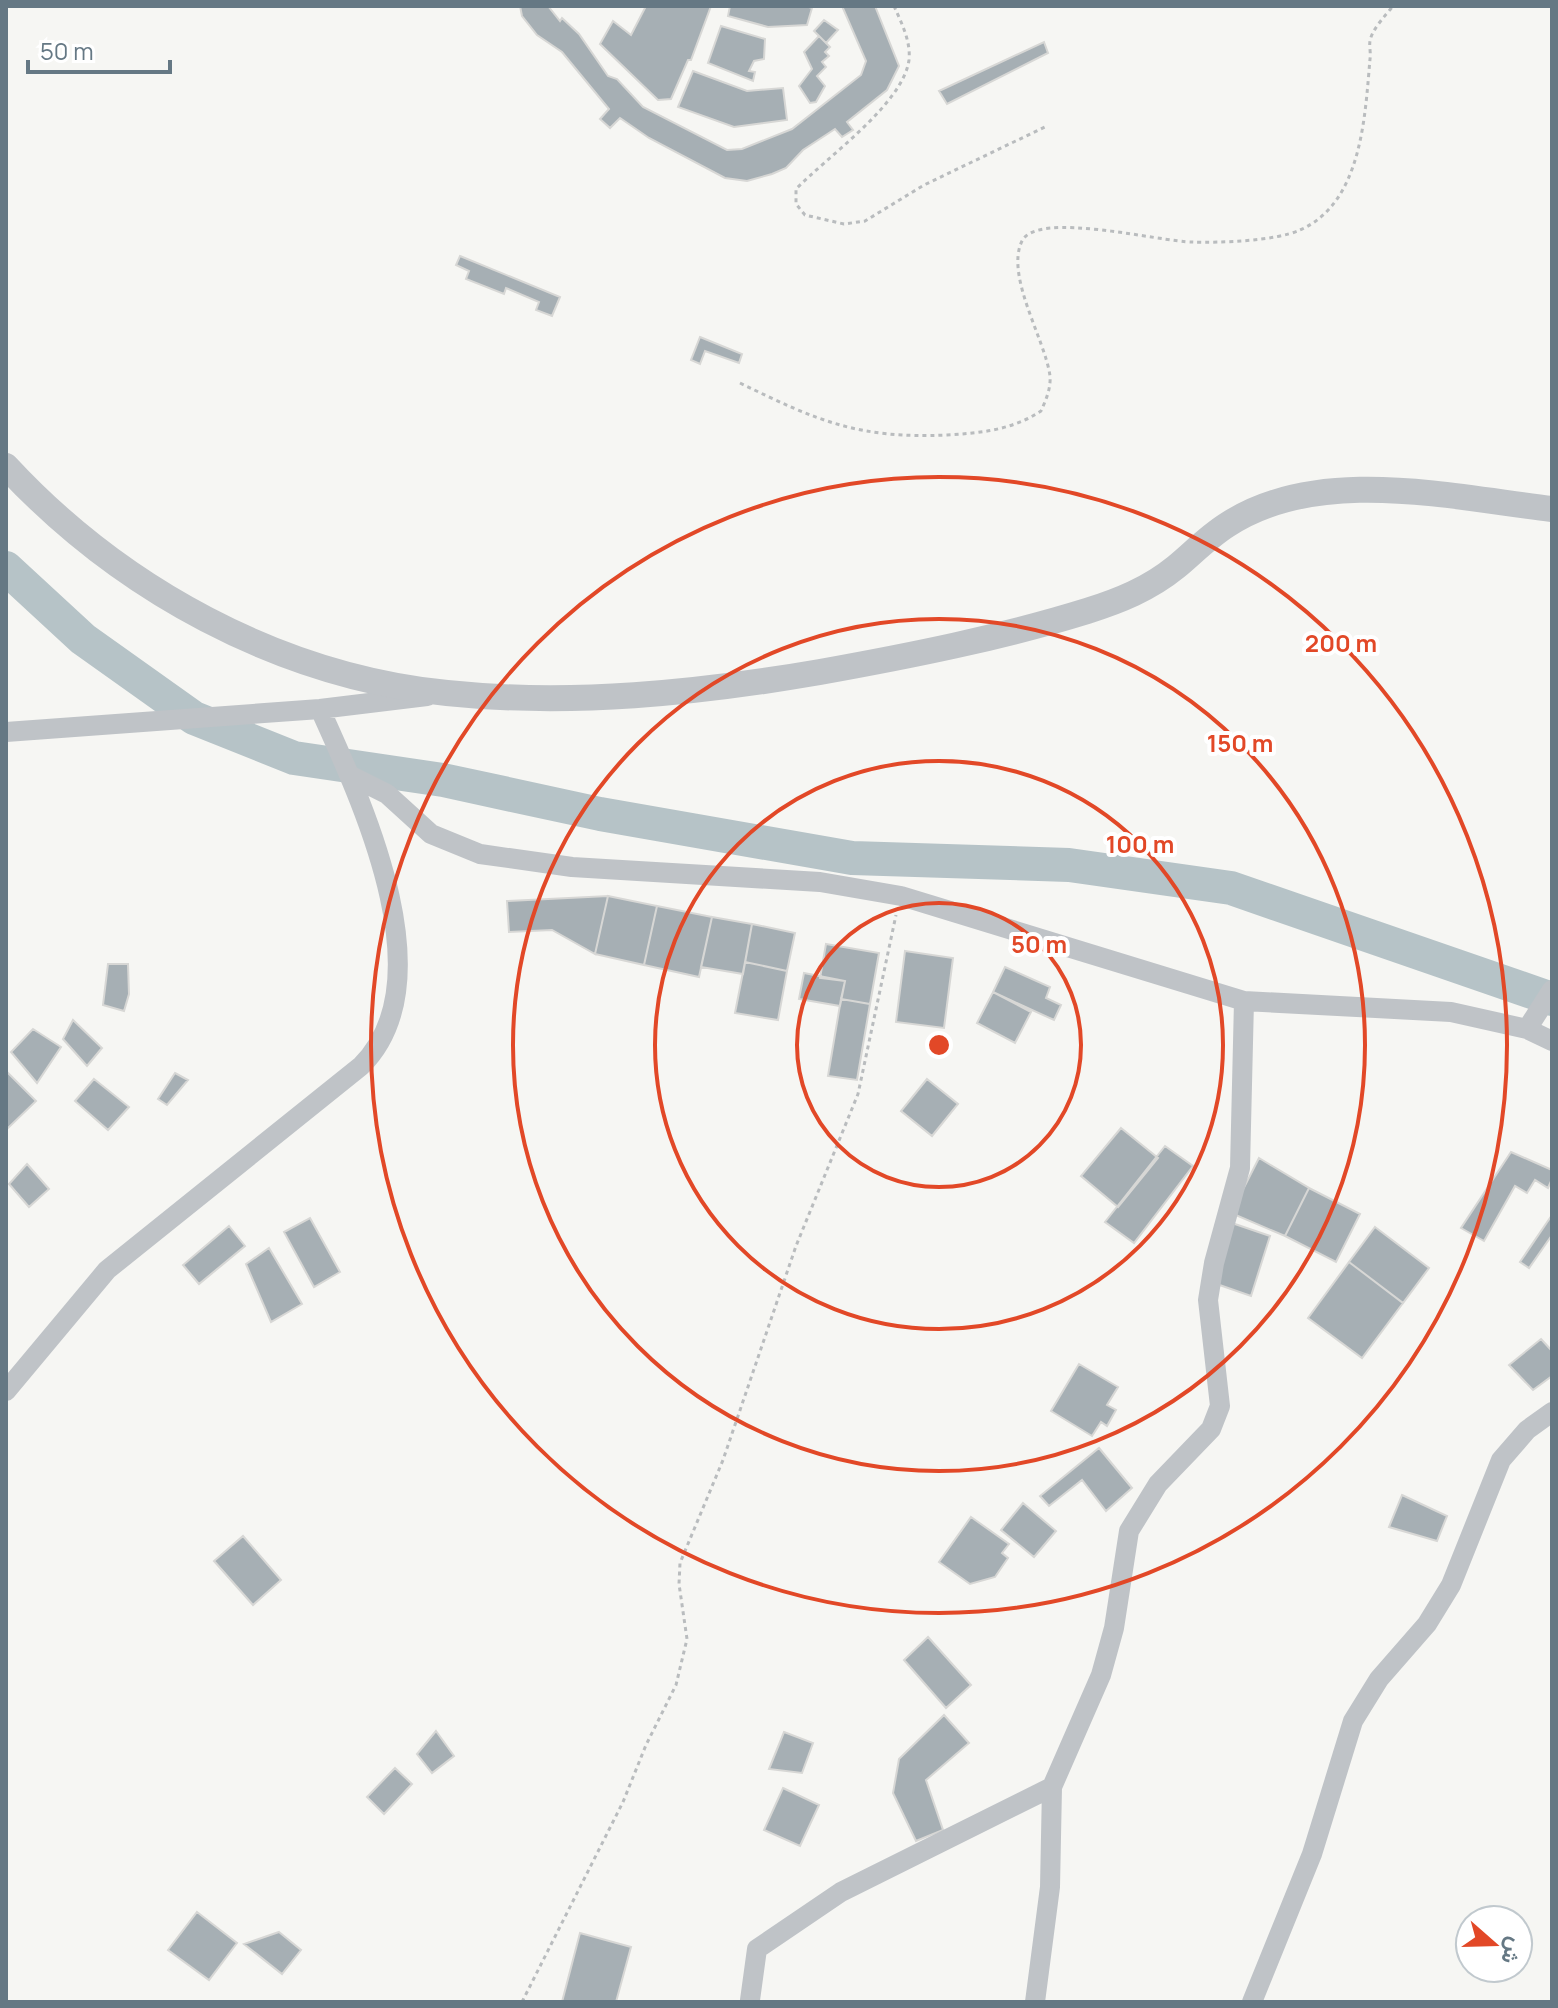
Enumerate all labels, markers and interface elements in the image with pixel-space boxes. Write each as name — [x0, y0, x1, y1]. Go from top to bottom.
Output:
scale bar — [28, 24, 170, 74]
text: 50 m — [40, 34, 94, 67]
text: 200 m — [1305, 626, 1377, 659]
text: 150 m — [1207, 726, 1273, 759]
text: 100 m — [1106, 827, 1174, 860]
text: 50 m — [1011, 927, 1067, 960]
centre of rings — [925, 1031, 953, 1059]
north arrow — [1454, 1904, 1534, 1984]
text: ش — [1494, 1933, 1531, 1968]

